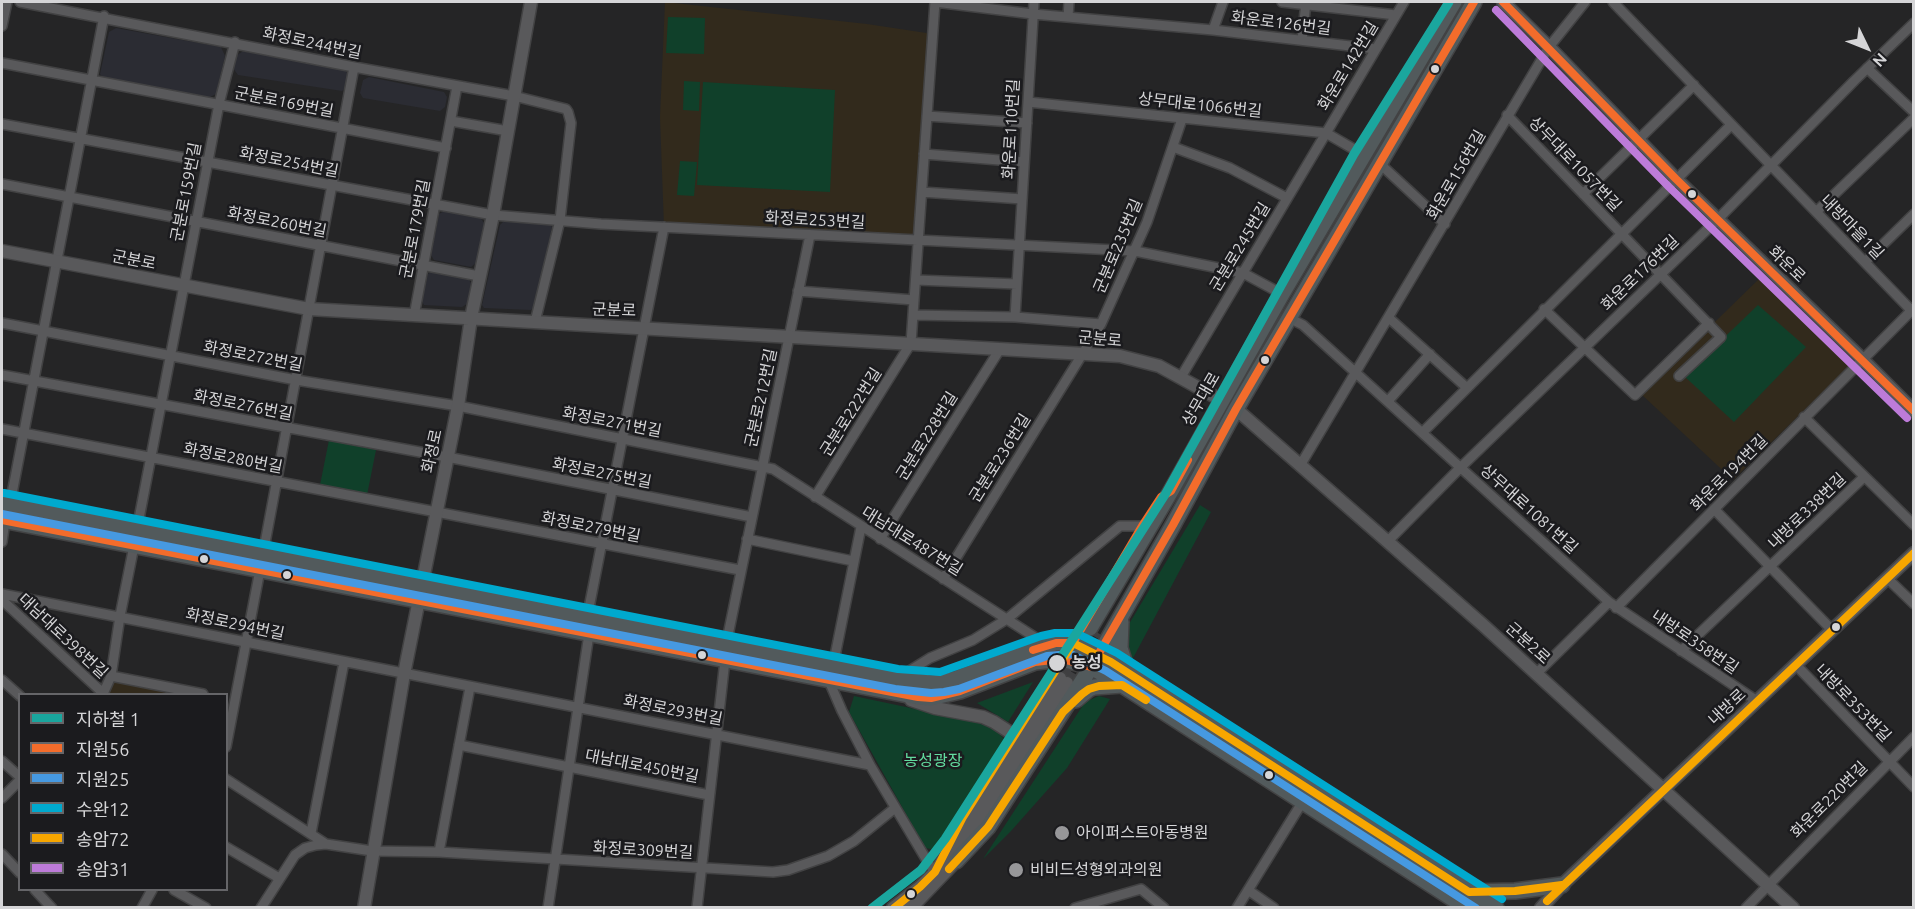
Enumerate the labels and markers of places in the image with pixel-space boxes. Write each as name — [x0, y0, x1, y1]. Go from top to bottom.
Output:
unlabelled marker — [1429, 63, 1441, 75]
unlabelled marker — [1686, 188, 1698, 200]
unlabelled marker — [1259, 354, 1271, 366]
unlabelled marker — [198, 553, 210, 565]
unlabelled marker — [281, 569, 293, 581]
unlabelled marker — [1830, 621, 1842, 633]
unlabelled marker — [696, 649, 708, 661]
marker: 농성 — [1047, 653, 1067, 673]
place label: 농성 — [1072, 653, 1101, 673]
unlabelled marker — [1263, 769, 1275, 781]
place label: 아이퍼스트아동병원 — [1076, 823, 1208, 843]
marker: 아이퍼스트아동병원 — [1053, 824, 1071, 842]
place label: 비비드성형외과의원 — [1030, 860, 1162, 880]
marker: 비비드성형외과의원 — [1007, 861, 1025, 879]
unlabelled marker — [905, 888, 917, 900]

